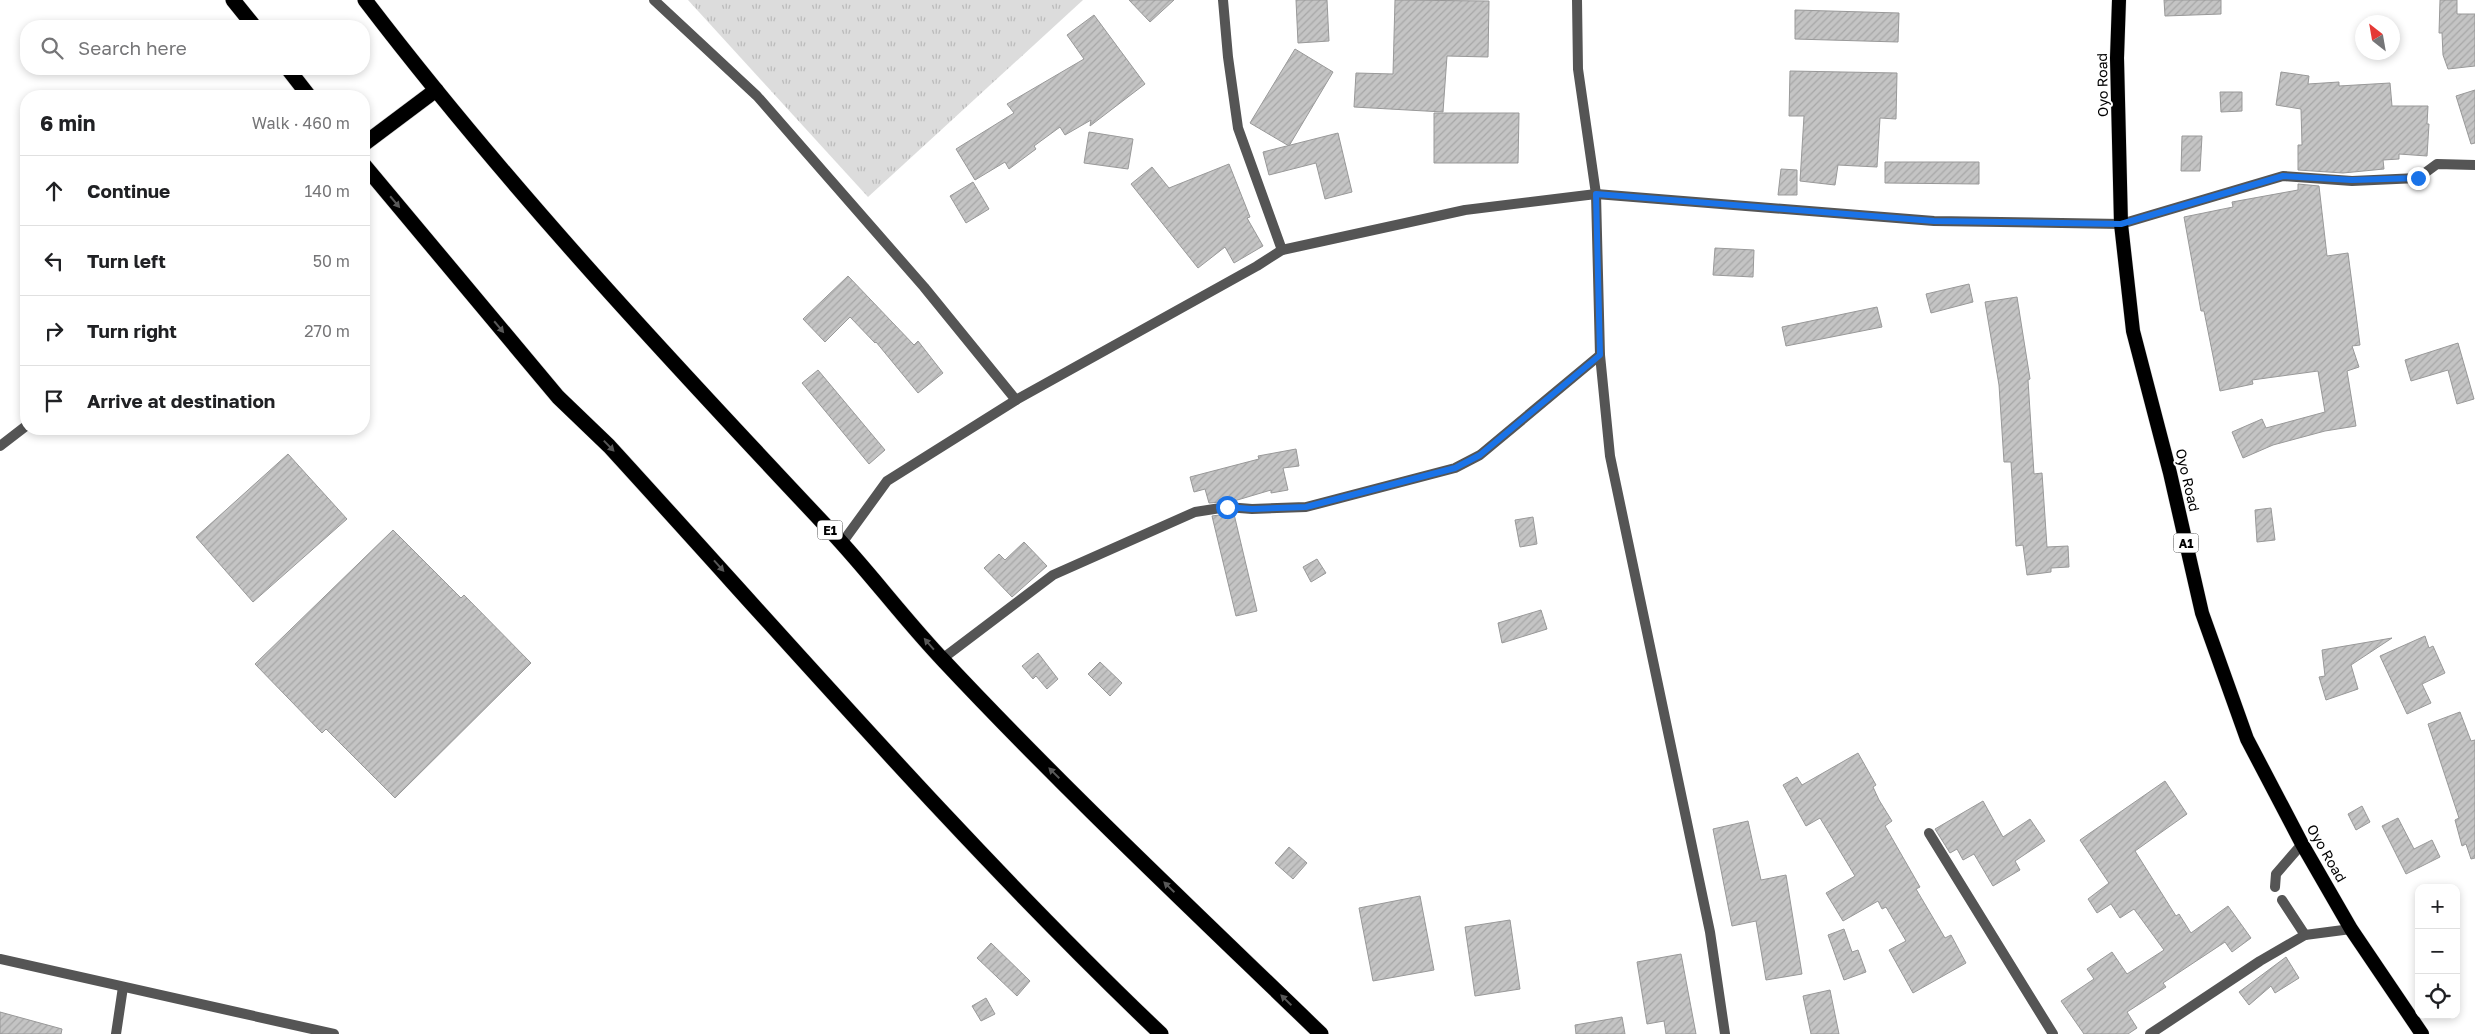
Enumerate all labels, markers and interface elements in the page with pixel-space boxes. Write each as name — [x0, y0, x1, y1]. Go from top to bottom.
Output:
north arrow — [2355, 15, 2400, 60]
search box — [20, 20, 370, 75]
icon: search — [38, 34, 66, 62]
text: Search here — [78, 36, 187, 59]
street label: Oyo Road — [2093, 53, 2111, 117]
text: 6 min — [40, 110, 95, 136]
text: Walk · 460 m — [252, 113, 350, 133]
route end — [2407, 167, 2430, 190]
icon: ahead — [40, 177, 68, 205]
text: Continue — [87, 179, 170, 202]
text: 140 m — [304, 181, 350, 201]
one-way arrow — [389, 196, 400, 208]
icon: left — [40, 247, 68, 275]
text: Turn left — [87, 249, 166, 272]
text: 50 m — [313, 251, 350, 271]
icon: right — [40, 317, 68, 345]
text: Turn right — [87, 319, 177, 342]
one-way arrow — [494, 320, 505, 333]
text: 270 m — [304, 321, 350, 341]
icon: arrive — [40, 387, 68, 415]
text: Arrive at destination — [87, 389, 275, 412]
one-way arrow — [603, 440, 615, 452]
street label: Oyo Road — [2173, 447, 2203, 513]
route start — [1216, 496, 1239, 519]
road number: E1 — [818, 520, 842, 540]
road number: A1 — [2174, 534, 2198, 552]
one-way arrow — [713, 560, 724, 573]
one-way arrow — [923, 637, 934, 650]
one-way arrow — [1048, 767, 1060, 779]
street label: Oyo Road — [2304, 821, 2350, 885]
one-way arrow — [1164, 881, 1176, 893]
map controls — [2415, 884, 2460, 1019]
button: + — [2415, 884, 2460, 929]
button: − — [2415, 929, 2460, 974]
button: locate — [2415, 974, 2460, 1019]
one-way arrow — [1281, 994, 1293, 1006]

